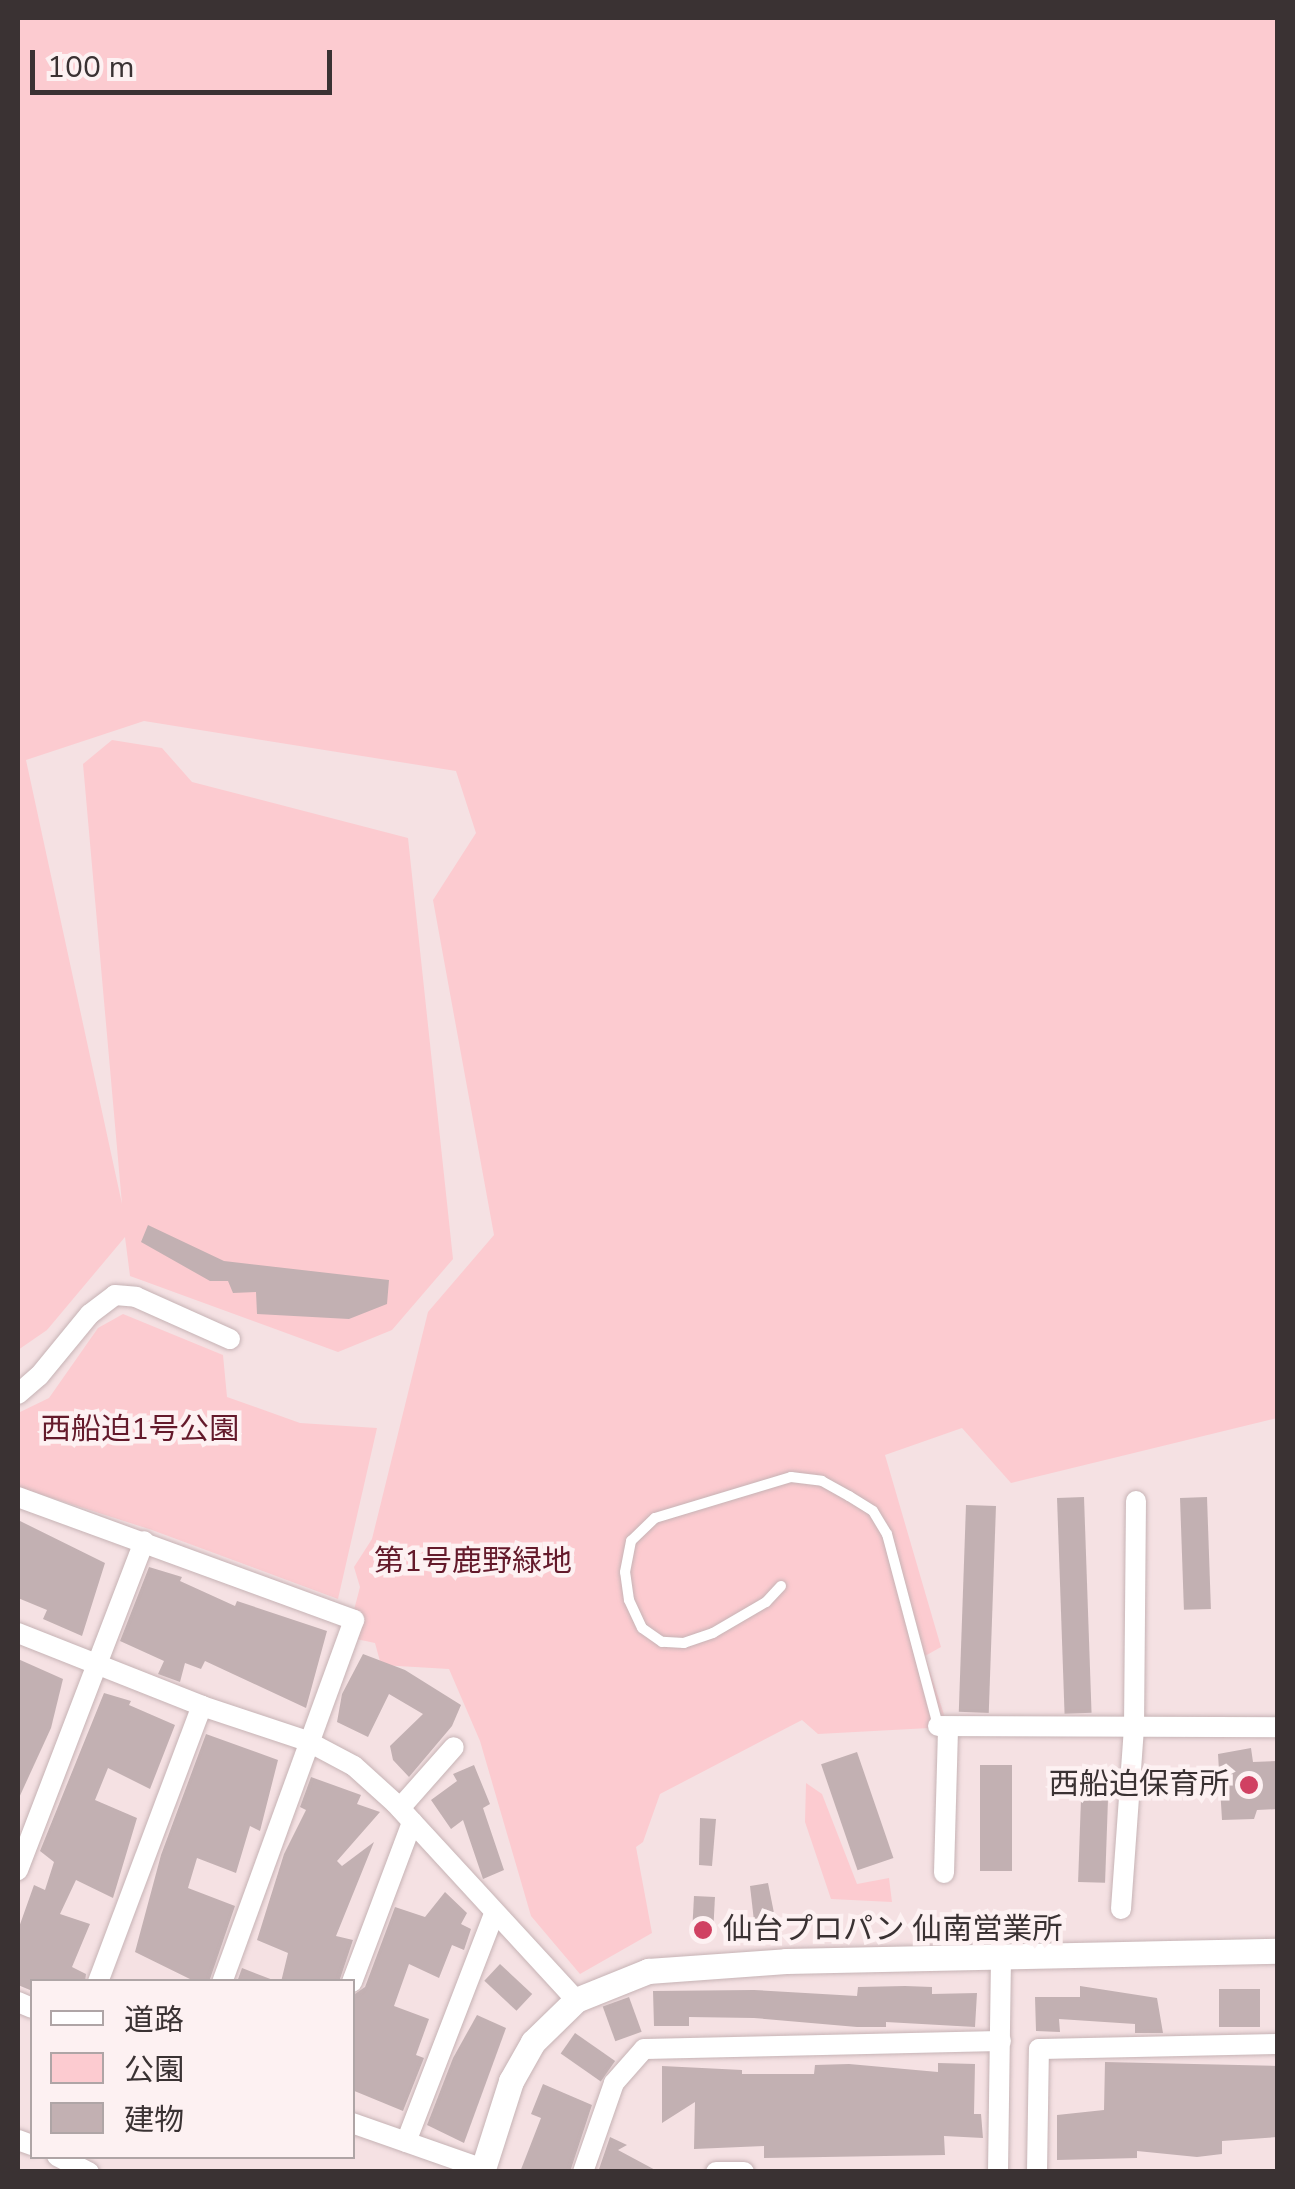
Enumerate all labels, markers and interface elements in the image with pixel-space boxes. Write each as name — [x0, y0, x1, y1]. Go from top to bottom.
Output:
scale bar — [35, 30, 338, 92]
text: 100 m — [47, 47, 134, 88]
park label: 西船迫1号公園 — [41, 1412, 239, 1448]
park label: 第1号鹿野緑地 — [374, 1544, 572, 1580]
place label: 西船迫保育所 — [1049, 1767, 1229, 1803]
marker: 西船迫保育所 — [1238, 1774, 1260, 1796]
place label: 仙台プロパン 仙南営業所 — [723, 1912, 1061, 1948]
marker: 仙台プロパン 仙南営業所 — [692, 1919, 714, 1941]
legend — [30, 1979, 355, 2159]
text: 道路 — [124, 2000, 184, 2041]
text: 公園 — [124, 2050, 184, 2091]
text: 建物 — [124, 2100, 184, 2141]

